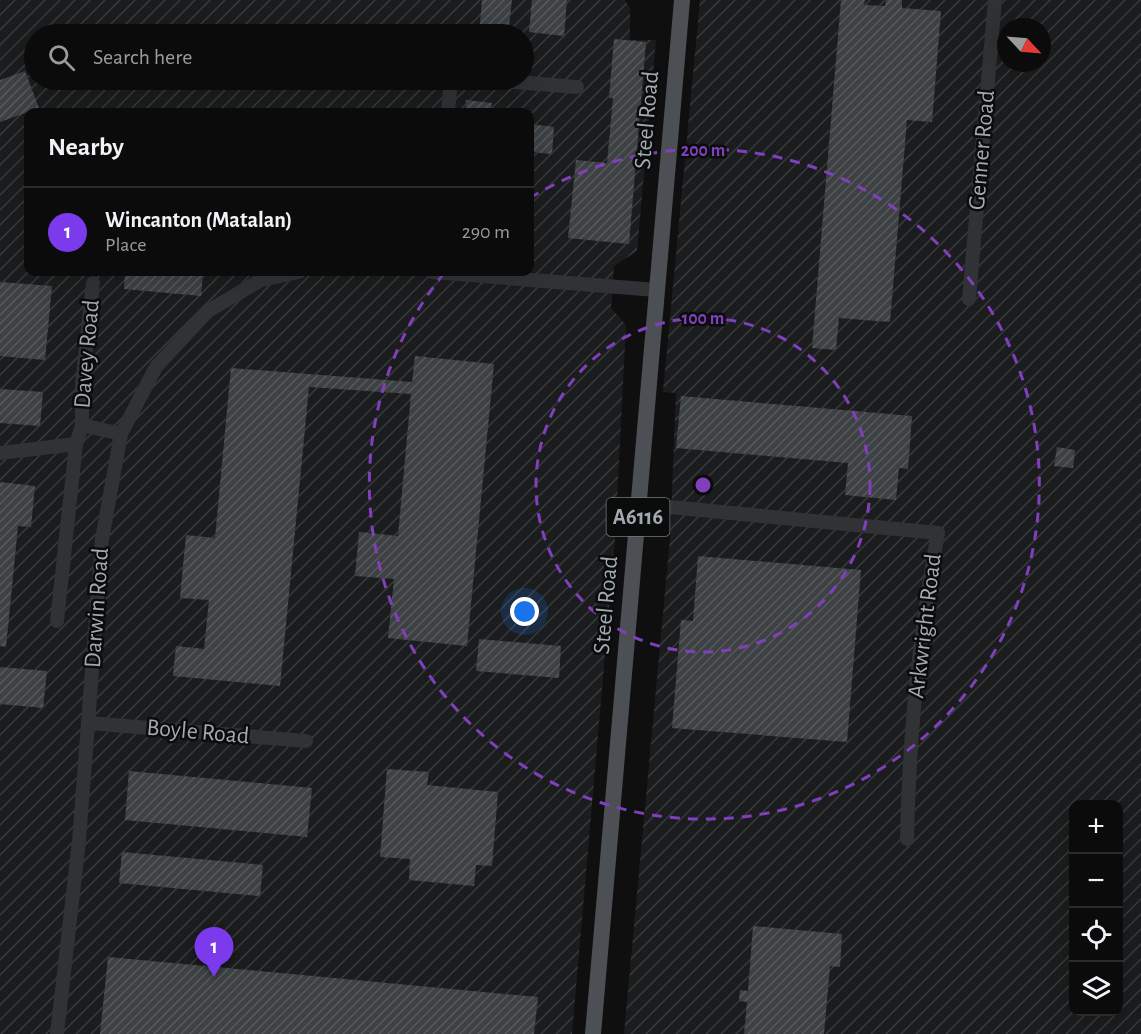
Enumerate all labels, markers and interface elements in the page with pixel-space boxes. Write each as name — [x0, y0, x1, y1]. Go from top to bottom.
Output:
north arrow — [997, 18, 1051, 72]
search box — [24, 24, 534, 90]
icon: search — [45, 41, 78, 74]
text: Search here — [93, 46, 192, 68]
street label: Steel Road — [631, 70, 663, 170]
street label: Genner Road — [965, 89, 999, 211]
text: Nearby — [48, 134, 124, 160]
text: 200 m — [681, 142, 725, 160]
text: Wincanton (Matalan) — [105, 209, 292, 231]
text: 1 — [64, 222, 71, 242]
text: 290 m — [462, 222, 510, 242]
text: Place — [105, 235, 146, 255]
street label: Davey Road — [70, 299, 104, 409]
text: 100 m — [682, 310, 724, 328]
centre of rings — [693, 475, 713, 495]
road number: A6116 — [606, 498, 670, 536]
street label: Darwin Road — [81, 547, 113, 669]
street label: Arkwright Road — [904, 552, 946, 700]
street label: Steel Road — [590, 555, 622, 655]
your location — [510, 597, 539, 626]
street label: Boyle Road — [146, 716, 250, 748]
map controls — [1069, 800, 1123, 1016]
button: + — [1069, 800, 1123, 854]
button: − — [1069, 854, 1123, 908]
button: locate — [1069, 908, 1123, 962]
pin: 1 — [194, 928, 234, 977]
button: layers — [1069, 962, 1123, 1016]

